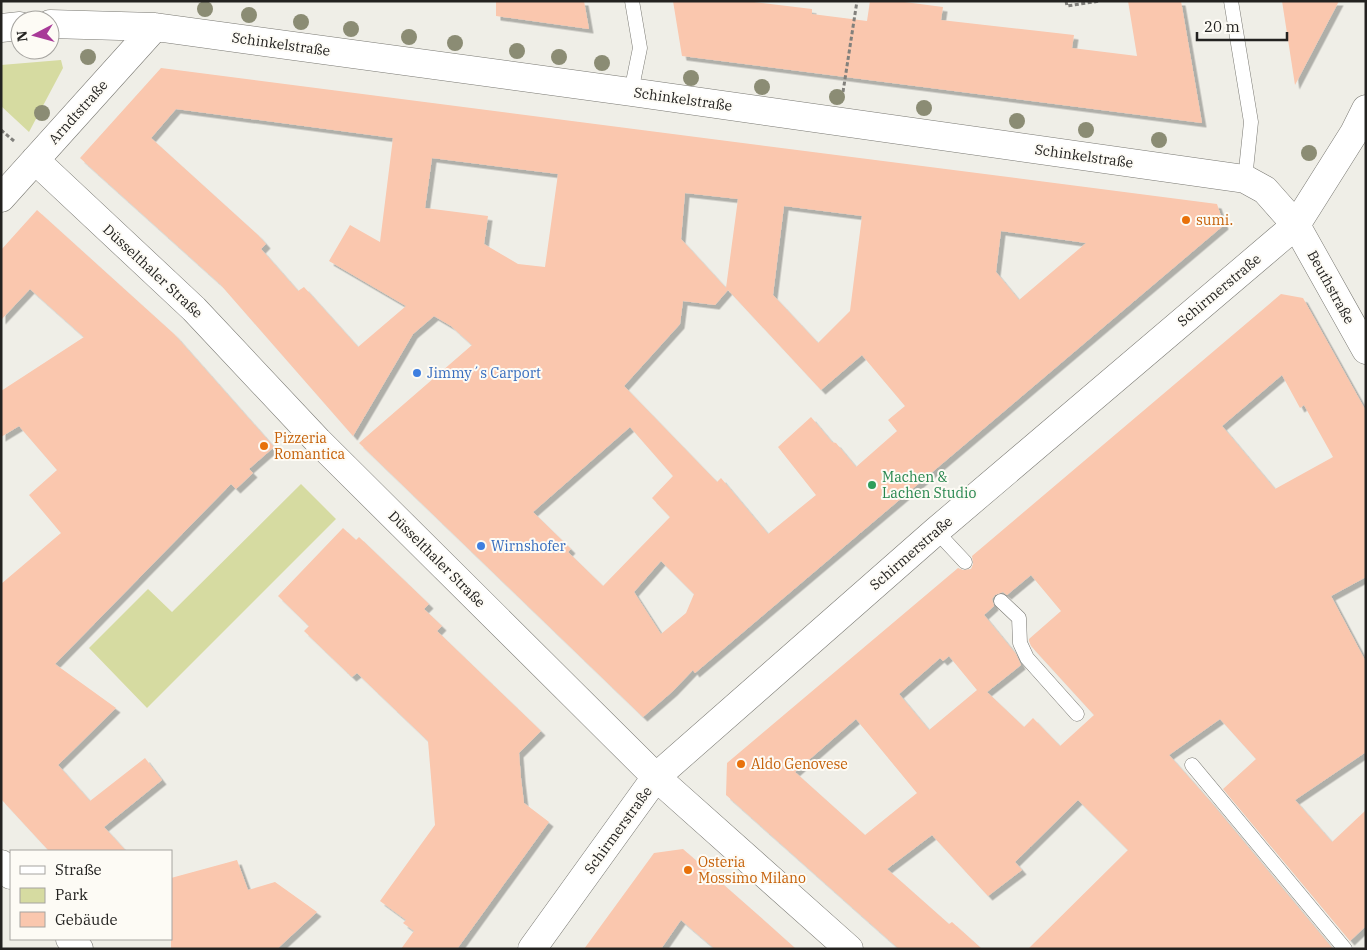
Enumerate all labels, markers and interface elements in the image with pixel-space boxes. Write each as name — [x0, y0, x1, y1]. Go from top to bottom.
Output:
north arrow — [10, 10, 60, 60]
scale bar — [1197, 10, 1287, 42]
text: 20 m — [1204, 17, 1240, 36]
street label: Schinkelstraße — [231, 28, 331, 60]
text: N — [13, 30, 32, 43]
street label: Arndtstraße — [44, 76, 112, 148]
street label: Schinkelstraße — [633, 83, 733, 115]
street label: Schinkelstraße — [1034, 140, 1134, 172]
place label: sumi. — [1196, 211, 1233, 229]
marker: sumi. — [1180, 214, 1192, 226]
street label: Düsselthaler Straße — [99, 220, 207, 322]
street label: Beuthstraße — [1303, 247, 1359, 327]
street label: Schirmerstraße — [1173, 250, 1265, 330]
place label: Jimmy´s Carport — [427, 364, 541, 382]
marker: Jimmy´s Carport — [411, 367, 423, 379]
place label: Pizzeria Romantica — [274, 429, 346, 463]
marker: Pizzeria Romantica — [258, 440, 270, 452]
place label: Machen & Lachen Studio — [882, 468, 976, 502]
marker: Machen & Lachen Studio — [866, 479, 878, 491]
street label: Düsselthaler Straße — [385, 507, 489, 611]
street label: Schirmerstraße — [866, 512, 956, 594]
place label: Wirnshofer — [491, 537, 566, 555]
marker: Wirnshofer — [475, 540, 487, 552]
place label: Aldo Genovese — [751, 755, 848, 773]
marker: Aldo Genovese — [735, 758, 747, 770]
street label: Schirmerstraße — [580, 783, 656, 877]
legend — [10, 850, 172, 940]
place label: Osteria Mossimo Milano — [698, 853, 806, 887]
text: Straße — [55, 860, 102, 879]
marker: Osteria Mossimo Milano — [682, 864, 694, 876]
text: Park — [55, 885, 88, 904]
text: Gebäude — [55, 910, 118, 929]

